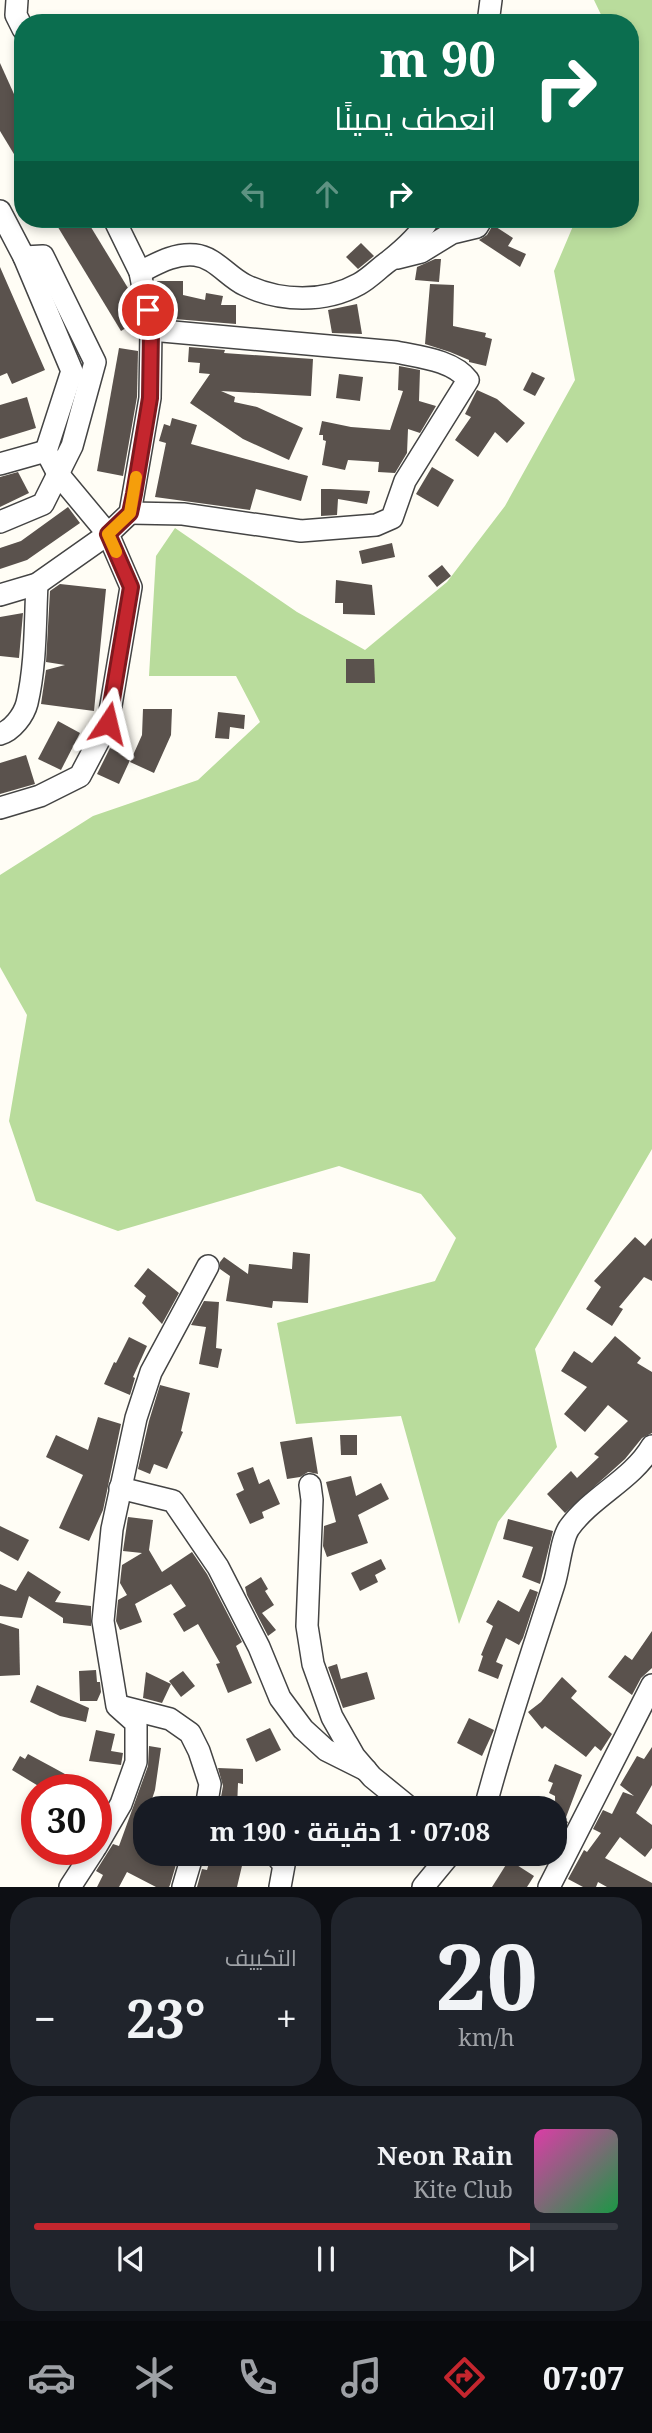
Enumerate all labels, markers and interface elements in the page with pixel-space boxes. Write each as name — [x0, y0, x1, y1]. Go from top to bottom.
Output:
text: 90 m — [380, 25, 496, 91]
icon: right — [520, 42, 611, 133]
text: انعطف يمينًا — [334, 96, 496, 139]
icon: left — [235, 175, 273, 213]
icon: ahead — [308, 175, 346, 213]
icon: right — [381, 175, 419, 213]
pin — [118, 280, 178, 340]
icon: arrive — [129, 291, 167, 329]
position arrow — [71, 686, 145, 760]
speed limit sign: 30 — [21, 1774, 112, 1865]
text: 07:08 · 1 دقيقة · 190 m — [210, 1813, 490, 1849]
text: 20 — [435, 1913, 538, 2037]
text: التكييف — [225, 1941, 297, 1973]
text: 23° — [126, 1982, 206, 2053]
text: − — [34, 1992, 56, 2044]
text: + — [276, 1992, 297, 2044]
text: km/h — [458, 2021, 515, 2053]
text: Neon Rain — [377, 2137, 513, 2173]
text: Kite Club — [413, 2173, 513, 2205]
icon: previous — [112, 2240, 150, 2278]
icon: pause — [307, 2240, 345, 2278]
icon: next — [502, 2240, 540, 2278]
icon: car — [27, 2353, 76, 2402]
icon: climate — [130, 2353, 179, 2402]
icon: phone — [233, 2353, 282, 2402]
icon: music — [337, 2353, 386, 2402]
icon: directions — [440, 2353, 489, 2402]
text: 07:07 — [543, 2356, 625, 2399]

